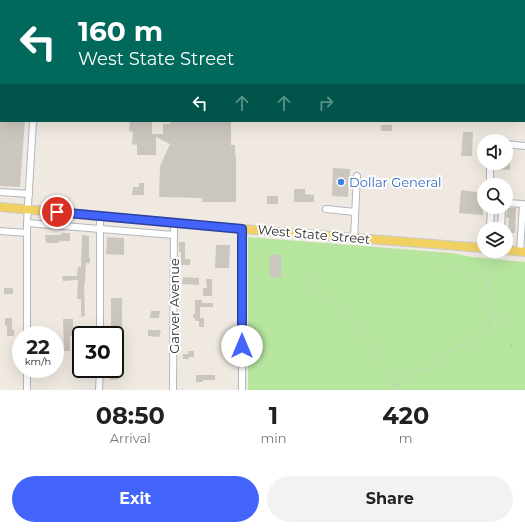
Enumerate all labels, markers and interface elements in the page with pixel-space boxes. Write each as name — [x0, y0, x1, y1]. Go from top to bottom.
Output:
text: 160 m — [78, 14, 163, 48]
icon: left — [12, 16, 64, 68]
text: West State Street — [78, 48, 234, 70]
icon: left — [189, 92, 211, 114]
icon: ahead — [231, 92, 253, 114]
icon: ahead — [273, 92, 295, 114]
icon: right — [315, 92, 337, 114]
map controls — [477, 134, 513, 258]
button: sound — [477, 134, 513, 170]
place label: Dollar General — [349, 174, 442, 190]
marker: Dollar General — [336, 177, 346, 187]
button: search — [477, 178, 513, 214]
pin — [40, 195, 74, 229]
icon: arrive — [46, 201, 68, 223]
street label: West State Street — [257, 221, 371, 247]
button: layers — [477, 222, 513, 258]
street label: Garver Avenue — [166, 258, 182, 354]
position arrow — [221, 325, 263, 367]
speed limit sign: 30 — [72, 326, 124, 378]
text: 22 — [26, 335, 50, 359]
text: km/h — [25, 355, 51, 368]
text: 08:50 — [96, 401, 165, 430]
text: 1 — [269, 401, 278, 430]
text: 420 — [382, 401, 429, 430]
text: Arrival — [110, 430, 151, 446]
text: min — [260, 430, 287, 446]
text: m — [399, 430, 413, 446]
button: Exit — [12, 476, 259, 522]
button: Share — [267, 476, 513, 522]

